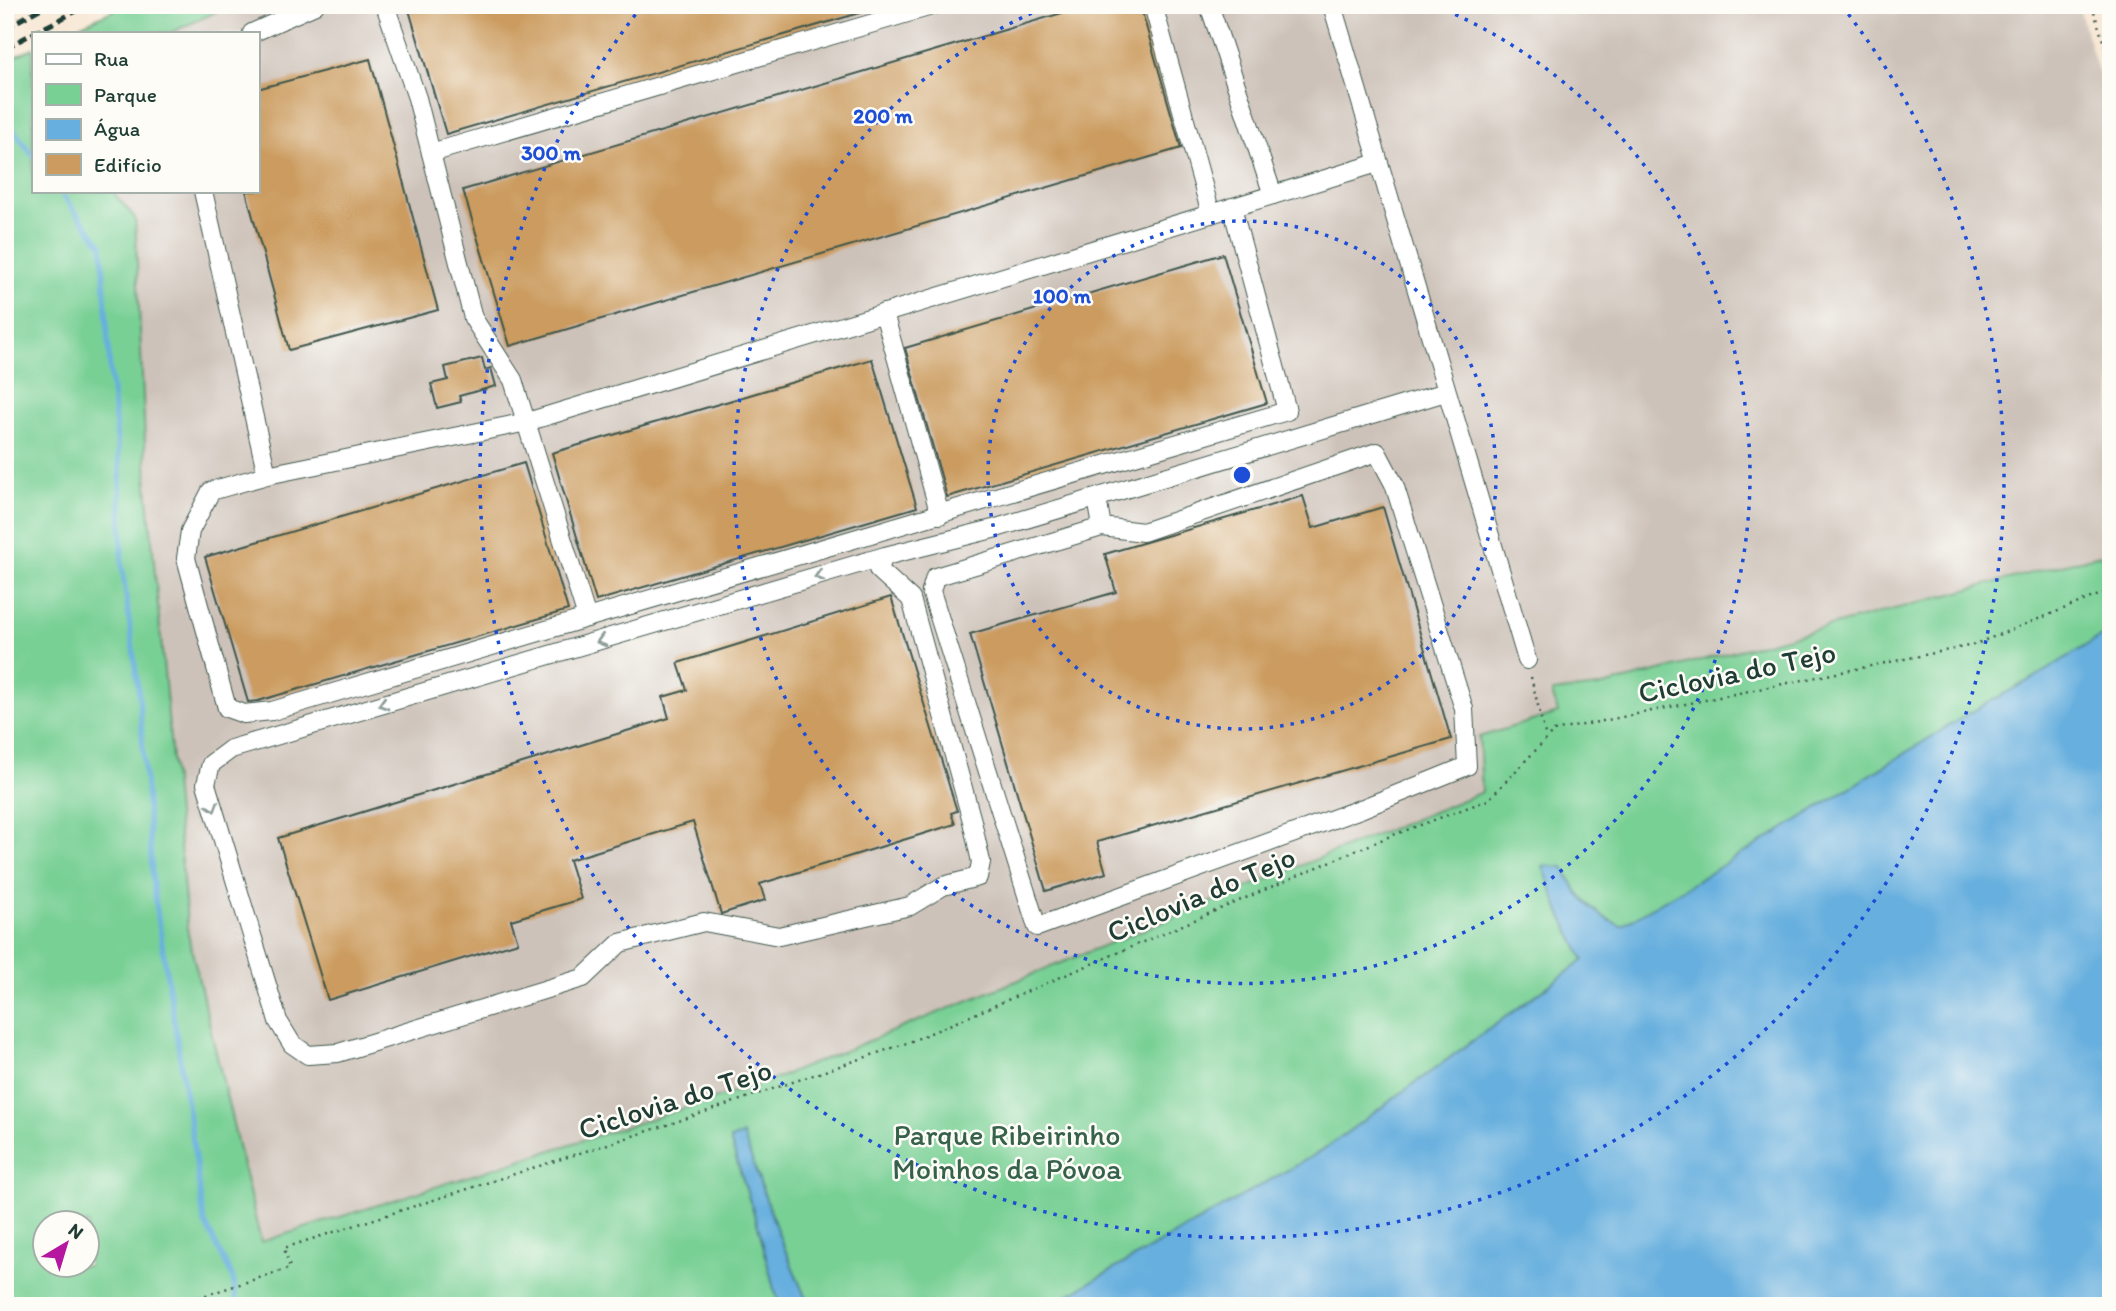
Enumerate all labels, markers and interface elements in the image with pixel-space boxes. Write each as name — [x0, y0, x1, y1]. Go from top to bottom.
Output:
legend — [32, 32, 259, 192]
text: Rua — [94, 46, 129, 71]
text: Parque — [94, 82, 157, 107]
text: 200 m — [853, 103, 913, 128]
text: Água — [94, 116, 140, 141]
text: 300 m — [521, 140, 581, 165]
text: Edifício — [94, 152, 162, 177]
text: 100 m — [1033, 283, 1091, 308]
centre of rings — [1230, 463, 1254, 487]
one-way arrow — [813, 567, 825, 582]
one-way arrow — [595, 632, 607, 647]
street label: Ciclovia do Tejo — [1635, 633, 1839, 711]
one-way arrow — [377, 696, 389, 711]
one-way arrow — [204, 800, 219, 812]
street label: Ciclovia do Tejo — [1101, 838, 1301, 950]
street label: Ciclovia do Tejo — [574, 1050, 776, 1148]
park label: Parque Ribeirinho Moinhos da Póvoa — [892, 1116, 1122, 1187]
north arrow — [32, 1210, 102, 1280]
text: N — [64, 1218, 88, 1244]

